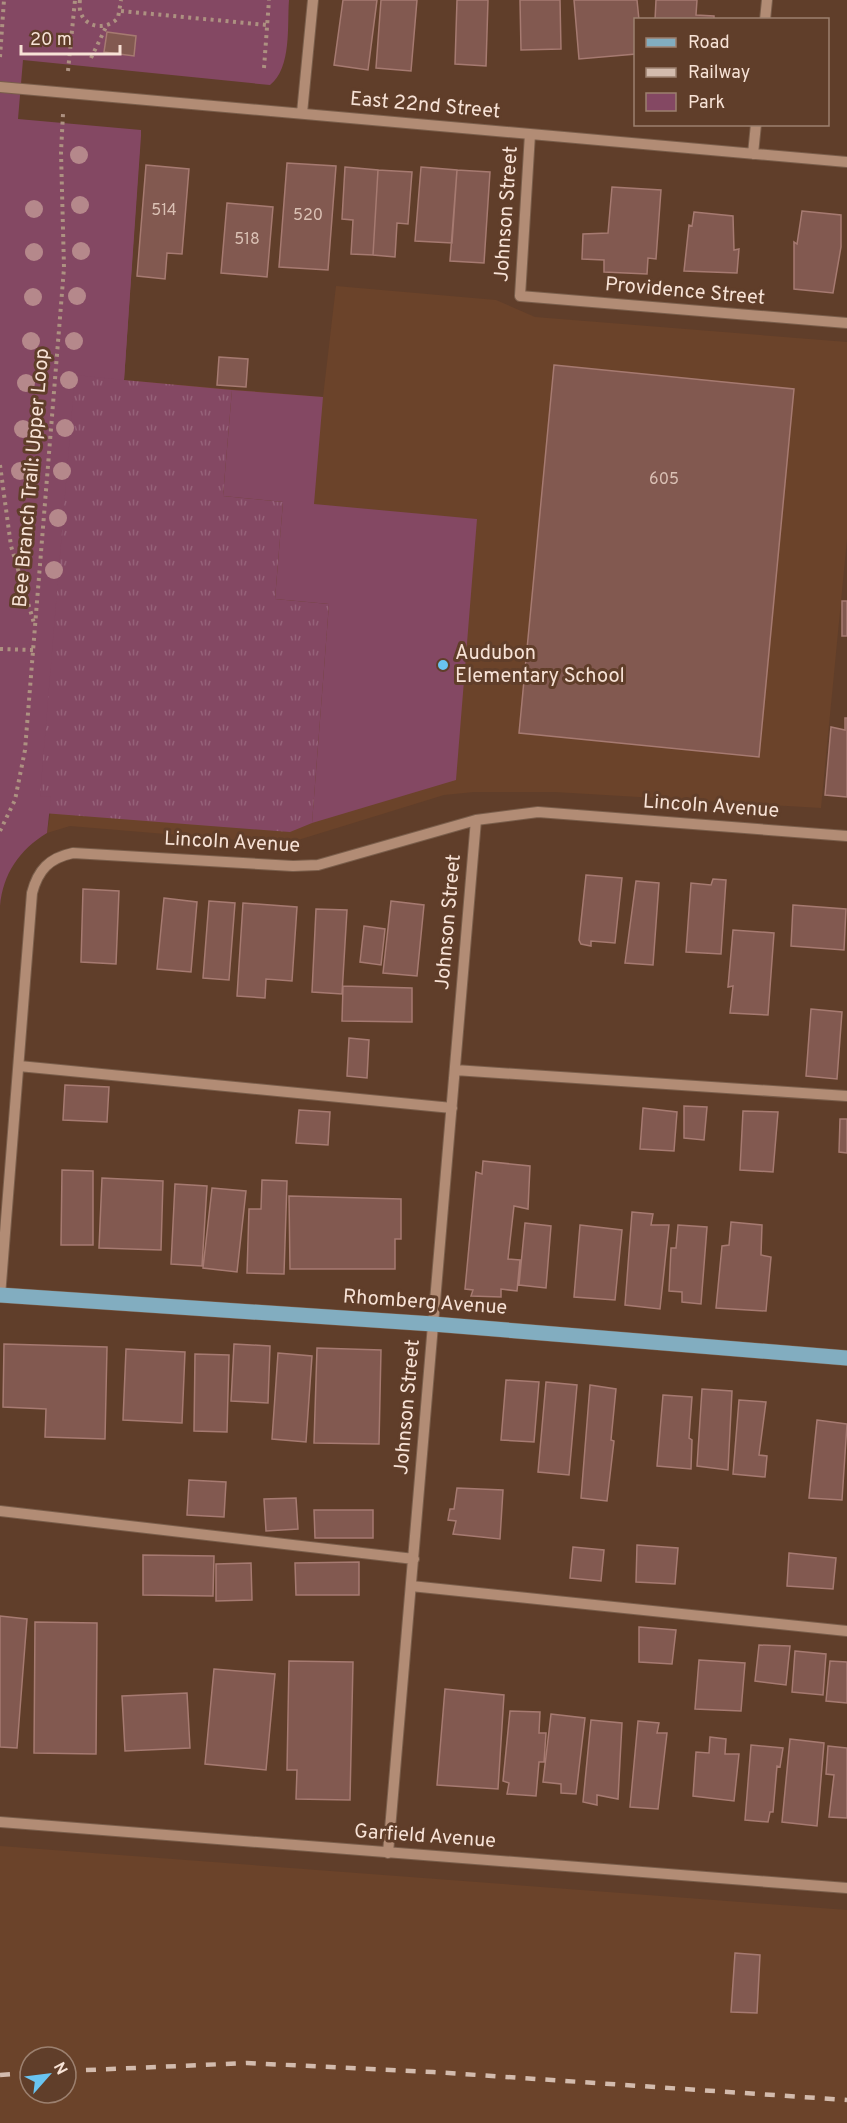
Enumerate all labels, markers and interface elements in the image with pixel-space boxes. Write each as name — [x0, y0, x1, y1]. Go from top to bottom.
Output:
scale bar — [21, 18, 120, 56]
legend — [634, 18, 829, 126]
text: 20 m — [30, 29, 72, 52]
text: Road — [688, 32, 730, 55]
text: Railway — [688, 62, 750, 85]
street label: East 22nd Street — [349, 86, 501, 126]
text: Park — [688, 92, 725, 115]
street label: Johnson Street — [489, 145, 525, 283]
house number: 514 — [151, 201, 177, 221]
house number: 520 — [293, 206, 323, 226]
house number: 518 — [234, 230, 260, 250]
street label: Providence Street — [604, 272, 766, 312]
street label: Bee Branch Trail: Upper Loop — [8, 347, 56, 609]
house number: 605 — [649, 470, 679, 490]
place label: Audubon Elementary School — [455, 641, 625, 690]
marker: Audubon Elementary School — [436, 658, 450, 672]
street label: Lincoln Avenue — [642, 789, 780, 825]
street label: Lincoln Avenue — [163, 826, 301, 860]
street label: Johnson Street — [430, 853, 468, 991]
street label: Rhomberg Avenue — [342, 1284, 508, 1322]
street label: Johnson Street — [389, 1338, 427, 1476]
street label: Garfield Avenue — [353, 1819, 497, 1855]
north arrow — [18, 2045, 78, 2105]
text: N — [48, 2059, 71, 2079]

